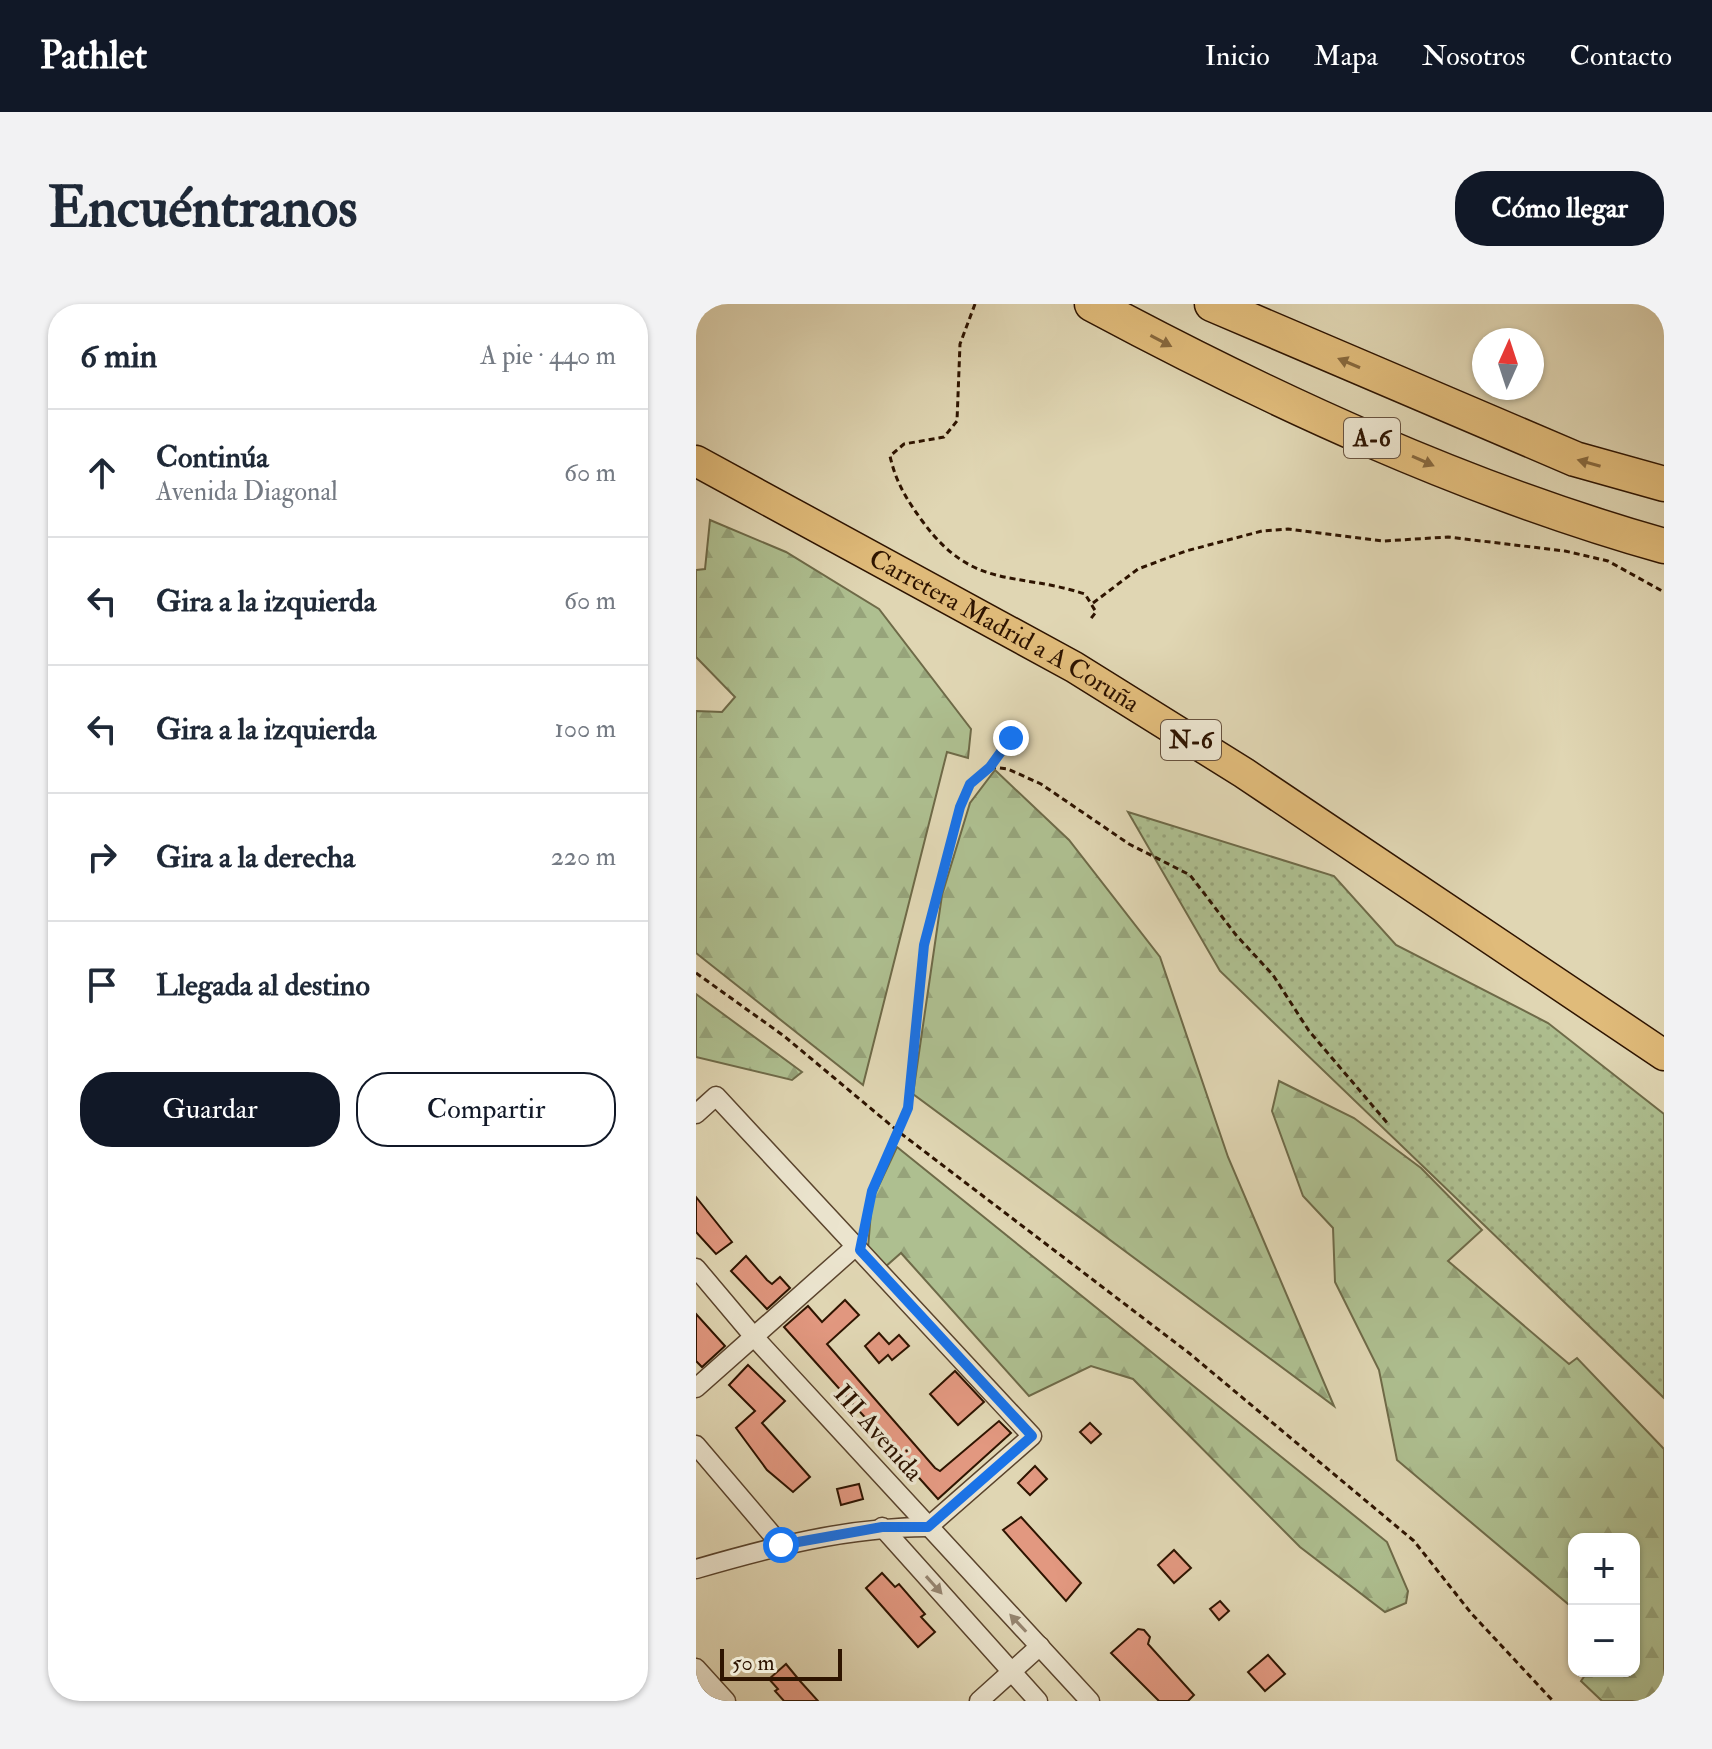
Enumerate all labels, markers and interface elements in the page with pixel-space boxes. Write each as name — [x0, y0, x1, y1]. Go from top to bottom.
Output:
text: Pathlet — [40, 32, 147, 80]
text: Inicio — [1205, 39, 1270, 74]
text: Mapa — [1314, 39, 1378, 74]
text: Nosotros — [1422, 39, 1525, 74]
text: Contacto — [1569, 39, 1672, 74]
button: Cómo llegar — [1455, 171, 1664, 246]
text: Encuéntranos — [48, 173, 357, 244]
north arrow — [1472, 328, 1544, 400]
one-way arrow — [1150, 334, 1172, 348]
text: 6 min — [80, 335, 157, 378]
text: A pie · 440 m — [480, 340, 616, 372]
one-way arrow — [1337, 357, 1361, 370]
road number: A-6 — [1344, 418, 1400, 458]
text: Continúa — [156, 439, 269, 476]
icon: ahead — [80, 451, 124, 495]
one-way arrow — [1411, 454, 1434, 467]
one-way arrow — [1576, 456, 1600, 469]
text: 60 m — [564, 457, 616, 489]
text: Avenida Diagonal — [156, 476, 338, 508]
street label: Carretera Madrid a A Coruña — [863, 542, 1146, 720]
icon: left — [80, 579, 124, 623]
text: Gira a la izquierda — [156, 583, 376, 620]
text: 60 m — [564, 585, 616, 617]
icon: left — [80, 707, 124, 751]
text: Gira a la izquierda — [156, 711, 376, 748]
text: 100 m — [555, 713, 616, 745]
route end — [993, 720, 1029, 756]
road number: N-6 — [1161, 720, 1221, 760]
icon: right — [80, 835, 124, 879]
text: Gira a la derecha — [156, 839, 355, 876]
text: 220 m — [551, 841, 616, 873]
icon: arrive — [80, 963, 124, 1007]
text: Llegada al destino — [156, 967, 370, 1004]
button: Guardar — [80, 1072, 340, 1147]
button: Compartir — [356, 1072, 616, 1147]
street label: III Avenida — [827, 1378, 930, 1488]
route start — [763, 1527, 799, 1563]
map controls — [1568, 1533, 1640, 1677]
button: + — [1568, 1533, 1640, 1605]
one-way arrow — [925, 1575, 943, 1594]
button: − — [1568, 1605, 1640, 1677]
one-way arrow — [1009, 1614, 1028, 1633]
scale bar — [720, 1645, 842, 1681]
text: 50 m — [732, 1649, 774, 1677]

